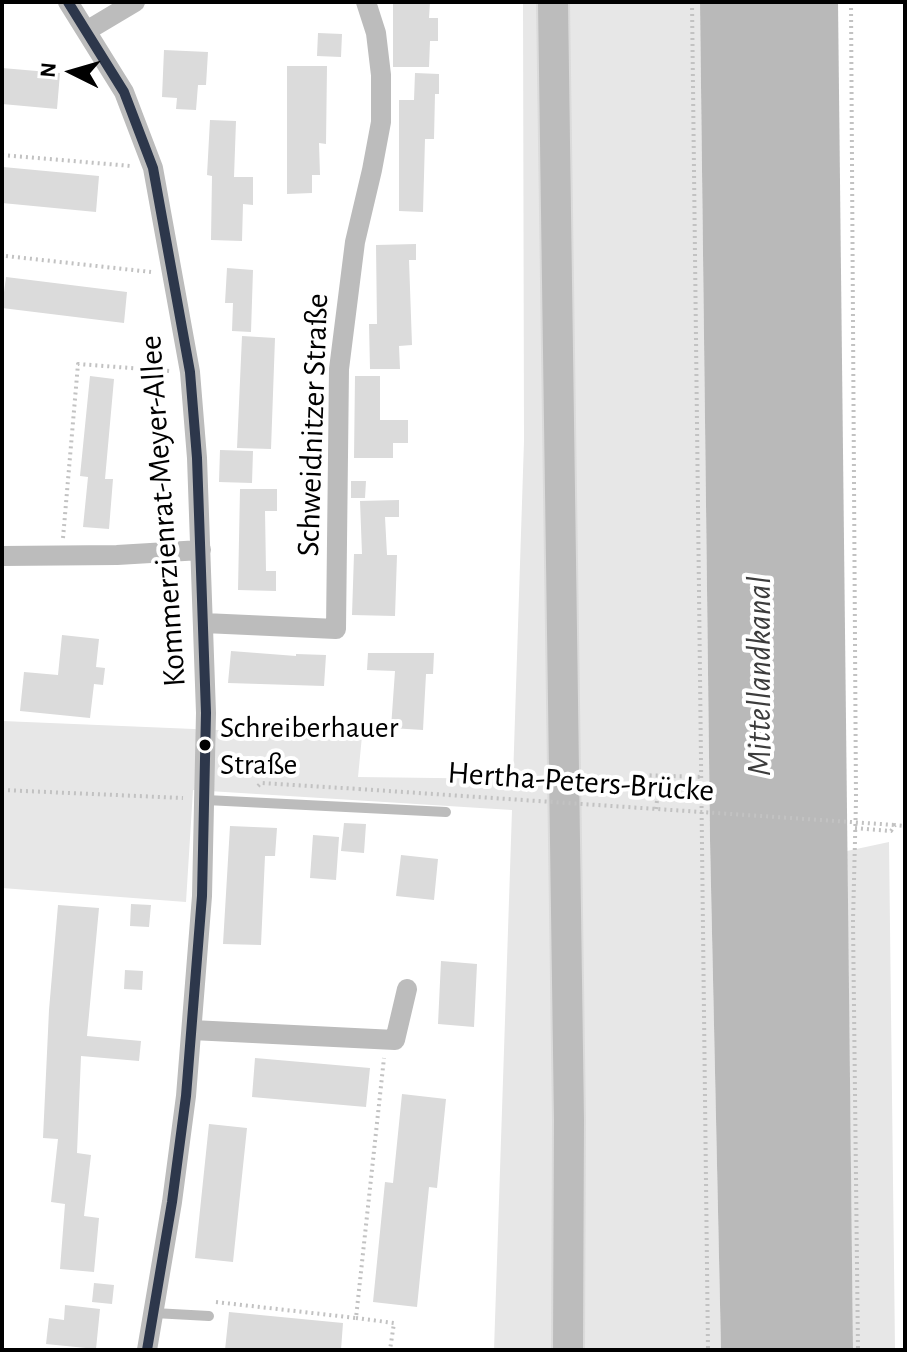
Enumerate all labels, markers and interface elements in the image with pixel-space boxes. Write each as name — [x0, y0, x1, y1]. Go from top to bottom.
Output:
north arrow — [32, 32, 112, 112]
text: N — [36, 61, 60, 78]
street label: Schweidnitzer Straße — [289, 293, 337, 557]
street label: Kommerzienrat-Meyer-Allee — [132, 334, 194, 688]
water label: Mittellandkanal — [740, 576, 780, 776]
place label: Schreiberhauer Straße — [220, 710, 398, 780]
marker: Schreiberhauer Straße — [197, 737, 213, 753]
street label: Hertha-Peters-Brücke — [446, 754, 716, 810]

